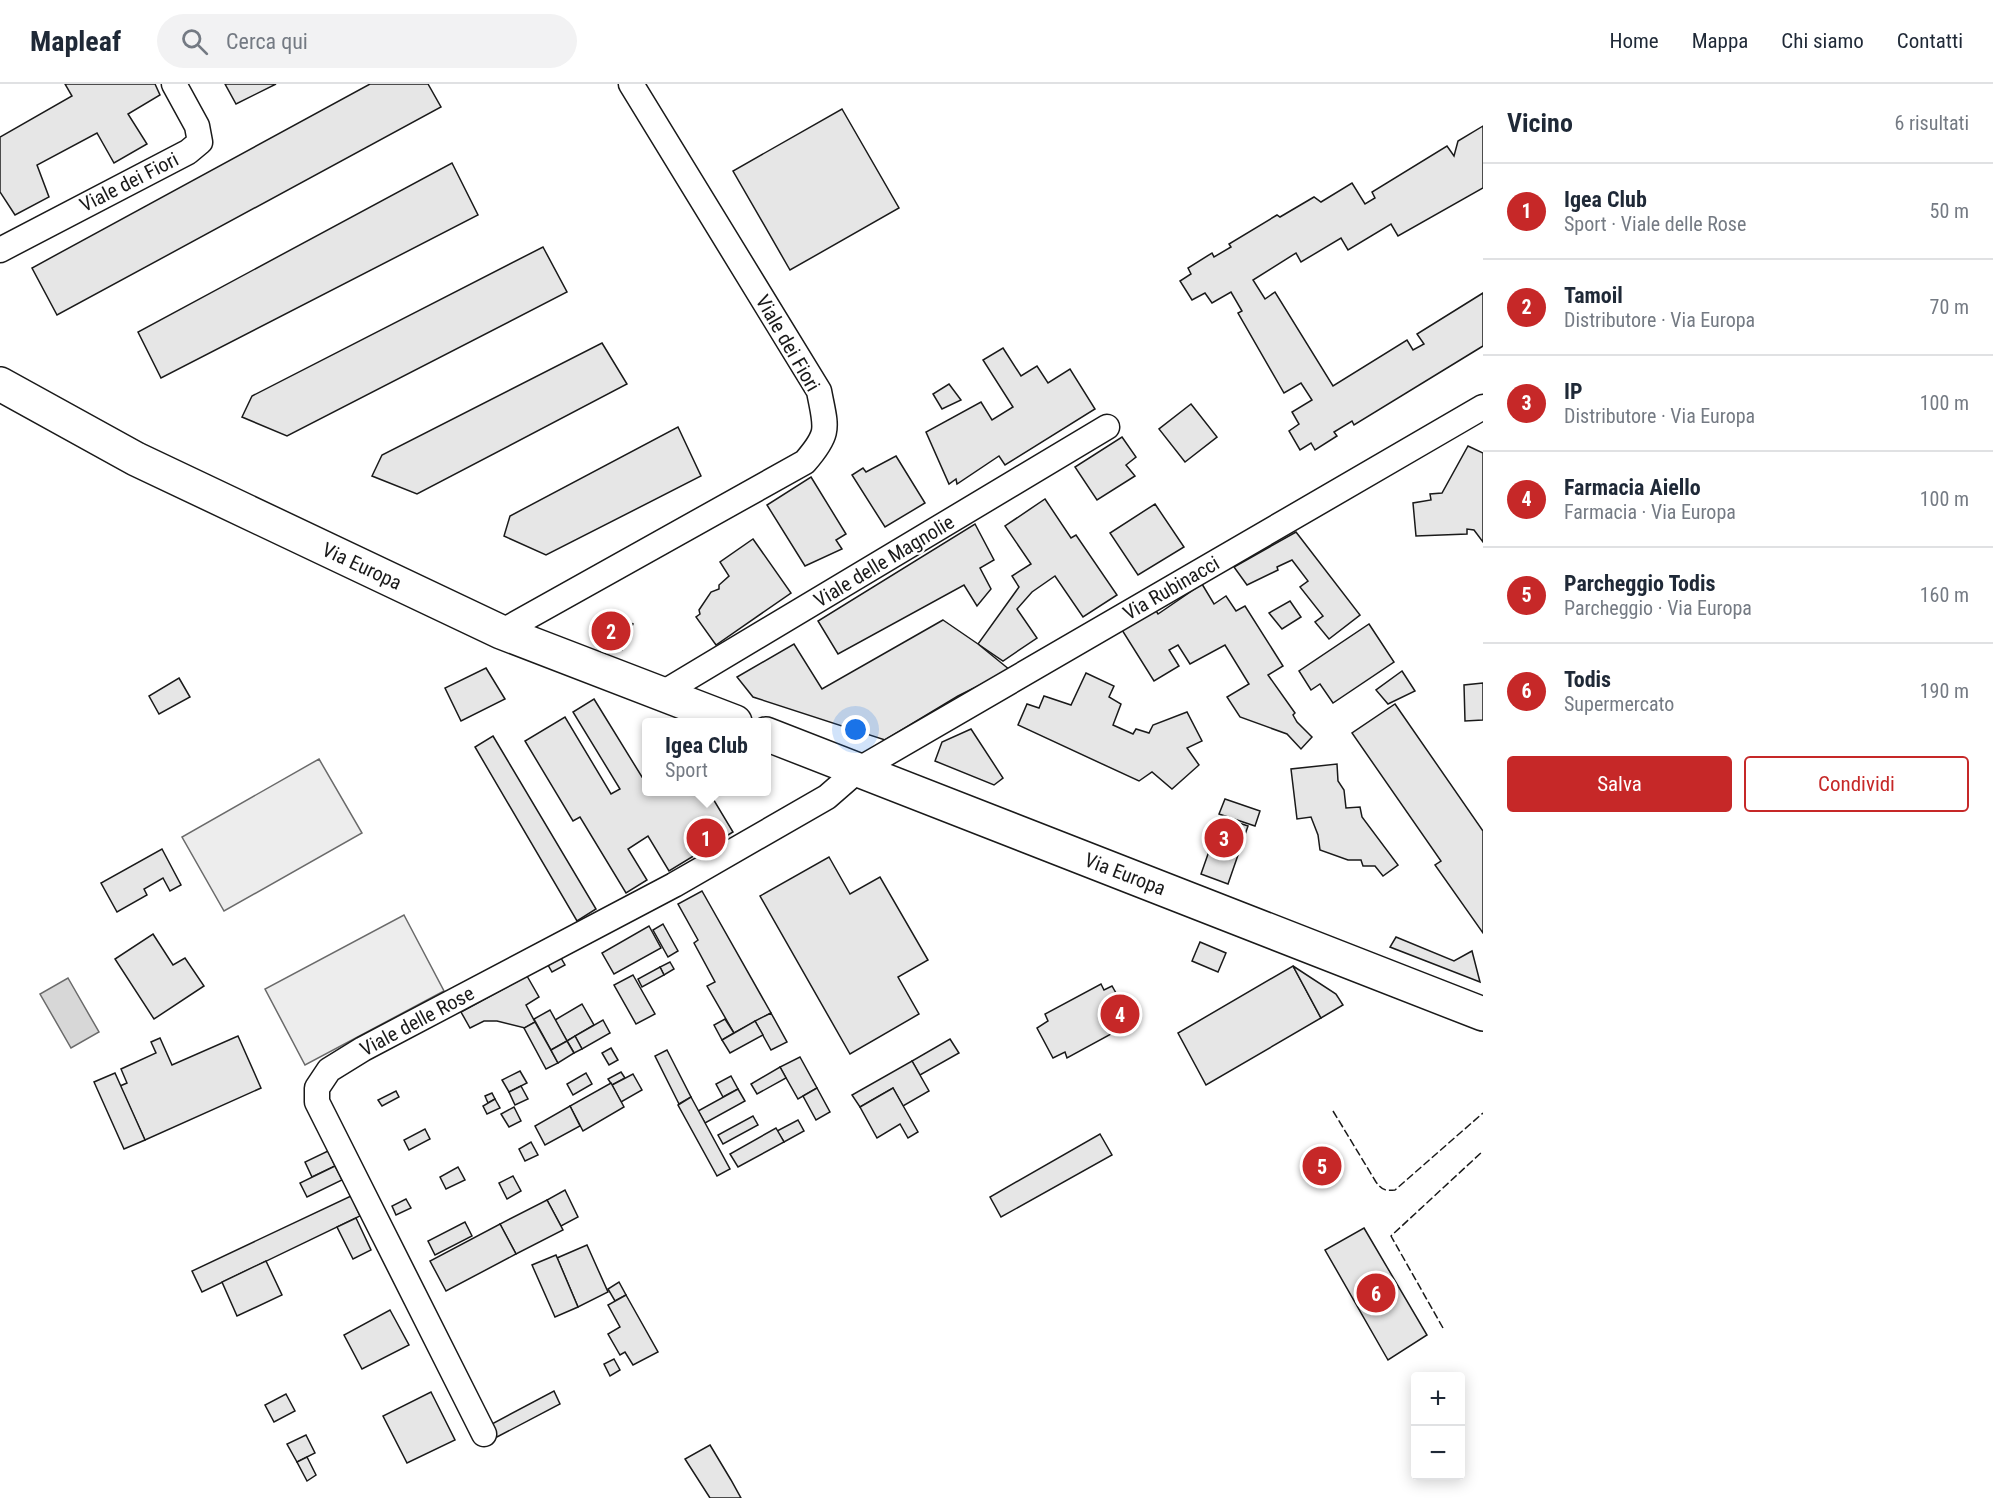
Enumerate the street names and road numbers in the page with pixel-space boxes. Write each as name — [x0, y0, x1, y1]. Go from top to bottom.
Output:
street label: Viale dei Fiori — [76, 147, 182, 217]
street label: Viale dei Fiori — [751, 291, 825, 395]
street label: Viale delle Magnolie — [810, 510, 958, 612]
street label: Via Europa — [319, 537, 405, 595]
street label: Via Rubinacci — [1119, 551, 1223, 625]
street label: Via Europa — [1081, 848, 1169, 900]
street label: Viale delle Rose — [356, 981, 478, 1061]

